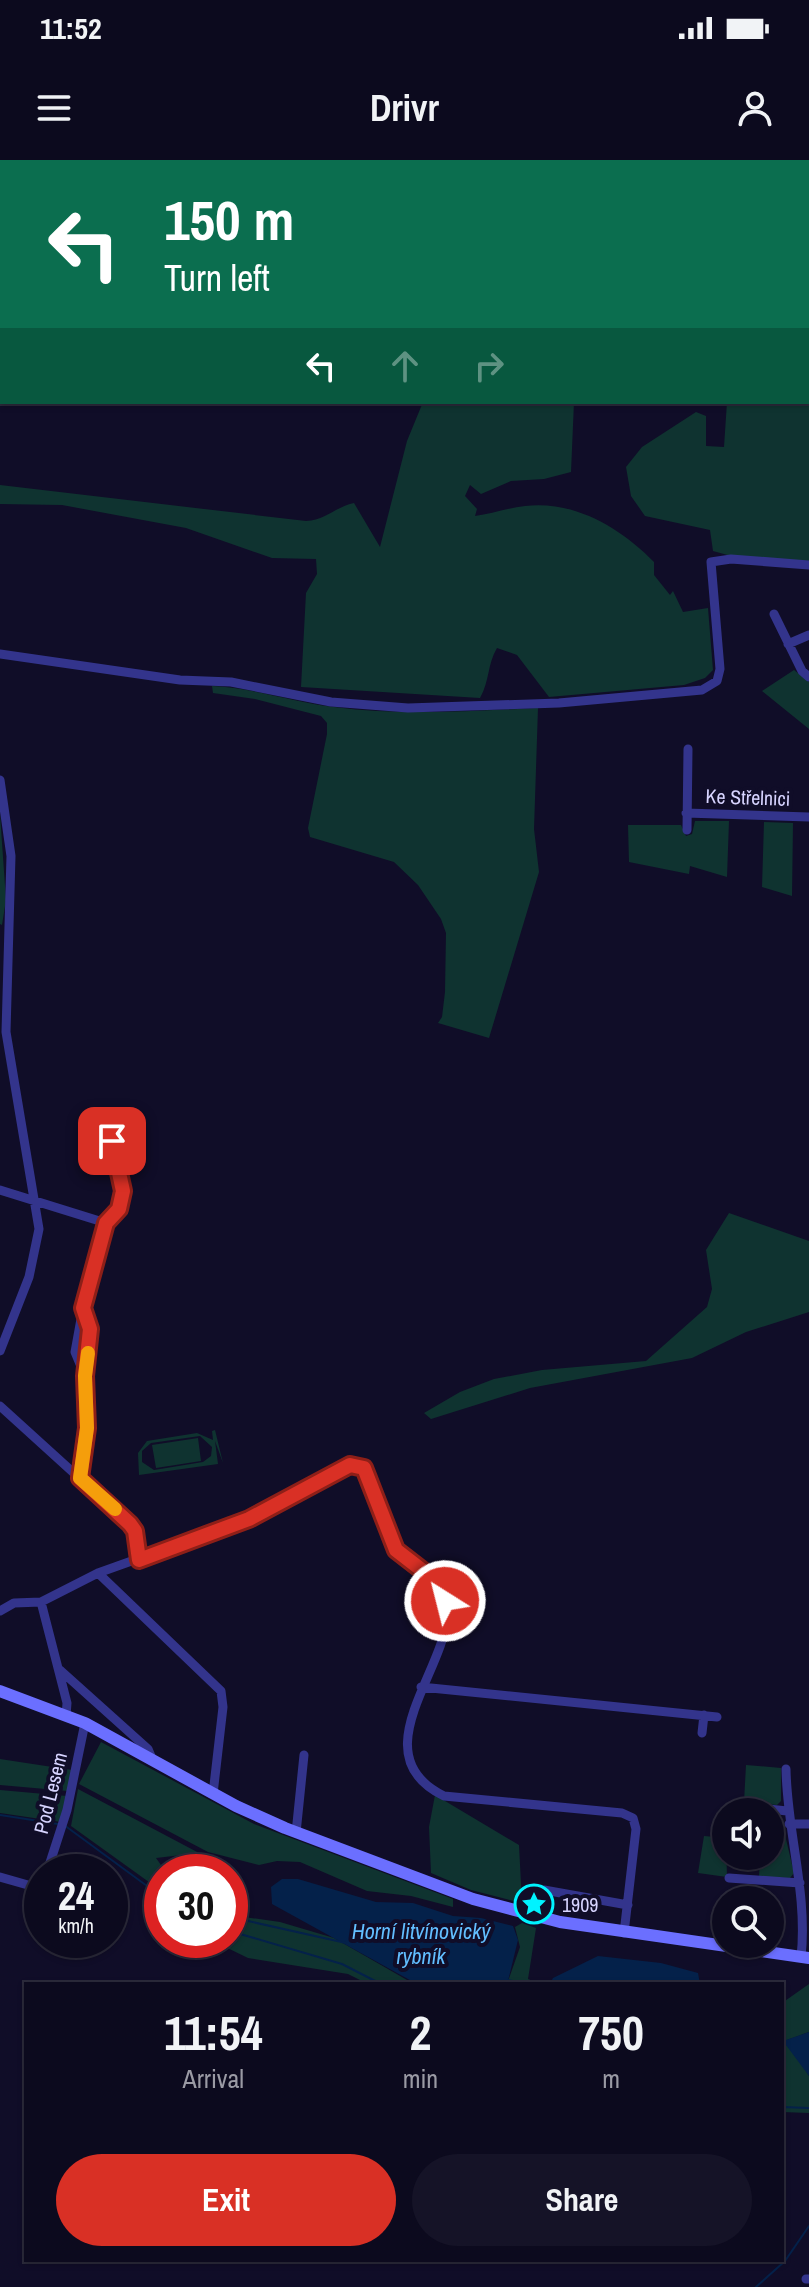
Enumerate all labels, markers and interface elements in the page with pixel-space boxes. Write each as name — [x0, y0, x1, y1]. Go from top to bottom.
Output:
text: 11:52 — [40, 8, 102, 48]
text: Drivr — [370, 84, 439, 132]
icon: menu — [32, 86, 76, 130]
icon: person — [733, 86, 777, 130]
text: 150 m — [164, 182, 294, 257]
icon: left — [32, 192, 136, 296]
text: Turn left — [164, 254, 270, 302]
icon: left — [299, 344, 343, 388]
icon: ahead — [383, 344, 427, 388]
icon: right — [467, 344, 511, 388]
street label: Ke Střelnici — [705, 782, 791, 812]
pin — [78, 1107, 146, 1175]
icon: arrive — [90, 1119, 134, 1163]
position arrow — [403, 1559, 487, 1643]
street label: Pod Lesem — [27, 1749, 73, 1837]
map controls — [712, 1798, 784, 1958]
button: sound — [712, 1798, 784, 1870]
speed limit sign: 30 — [144, 1854, 248, 1958]
text: 24 — [58, 1869, 94, 1922]
place icon: 1909 — [513, 1883, 555, 1925]
button: search — [712, 1886, 784, 1958]
place label: 1909 — [562, 1891, 598, 1918]
text: km/h — [58, 1912, 94, 1939]
water label: Horní litvínovický rybník — [352, 1916, 491, 1971]
text: 11:54 — [164, 2000, 263, 2065]
text: 2 — [409, 2000, 431, 2065]
text: 750 — [578, 2000, 644, 2065]
text: Arrival — [183, 2061, 244, 2096]
text: min — [403, 2061, 438, 2096]
text: m — [602, 2061, 620, 2096]
button: Exit — [56, 2154, 396, 2246]
button: Share — [412, 2154, 752, 2246]

